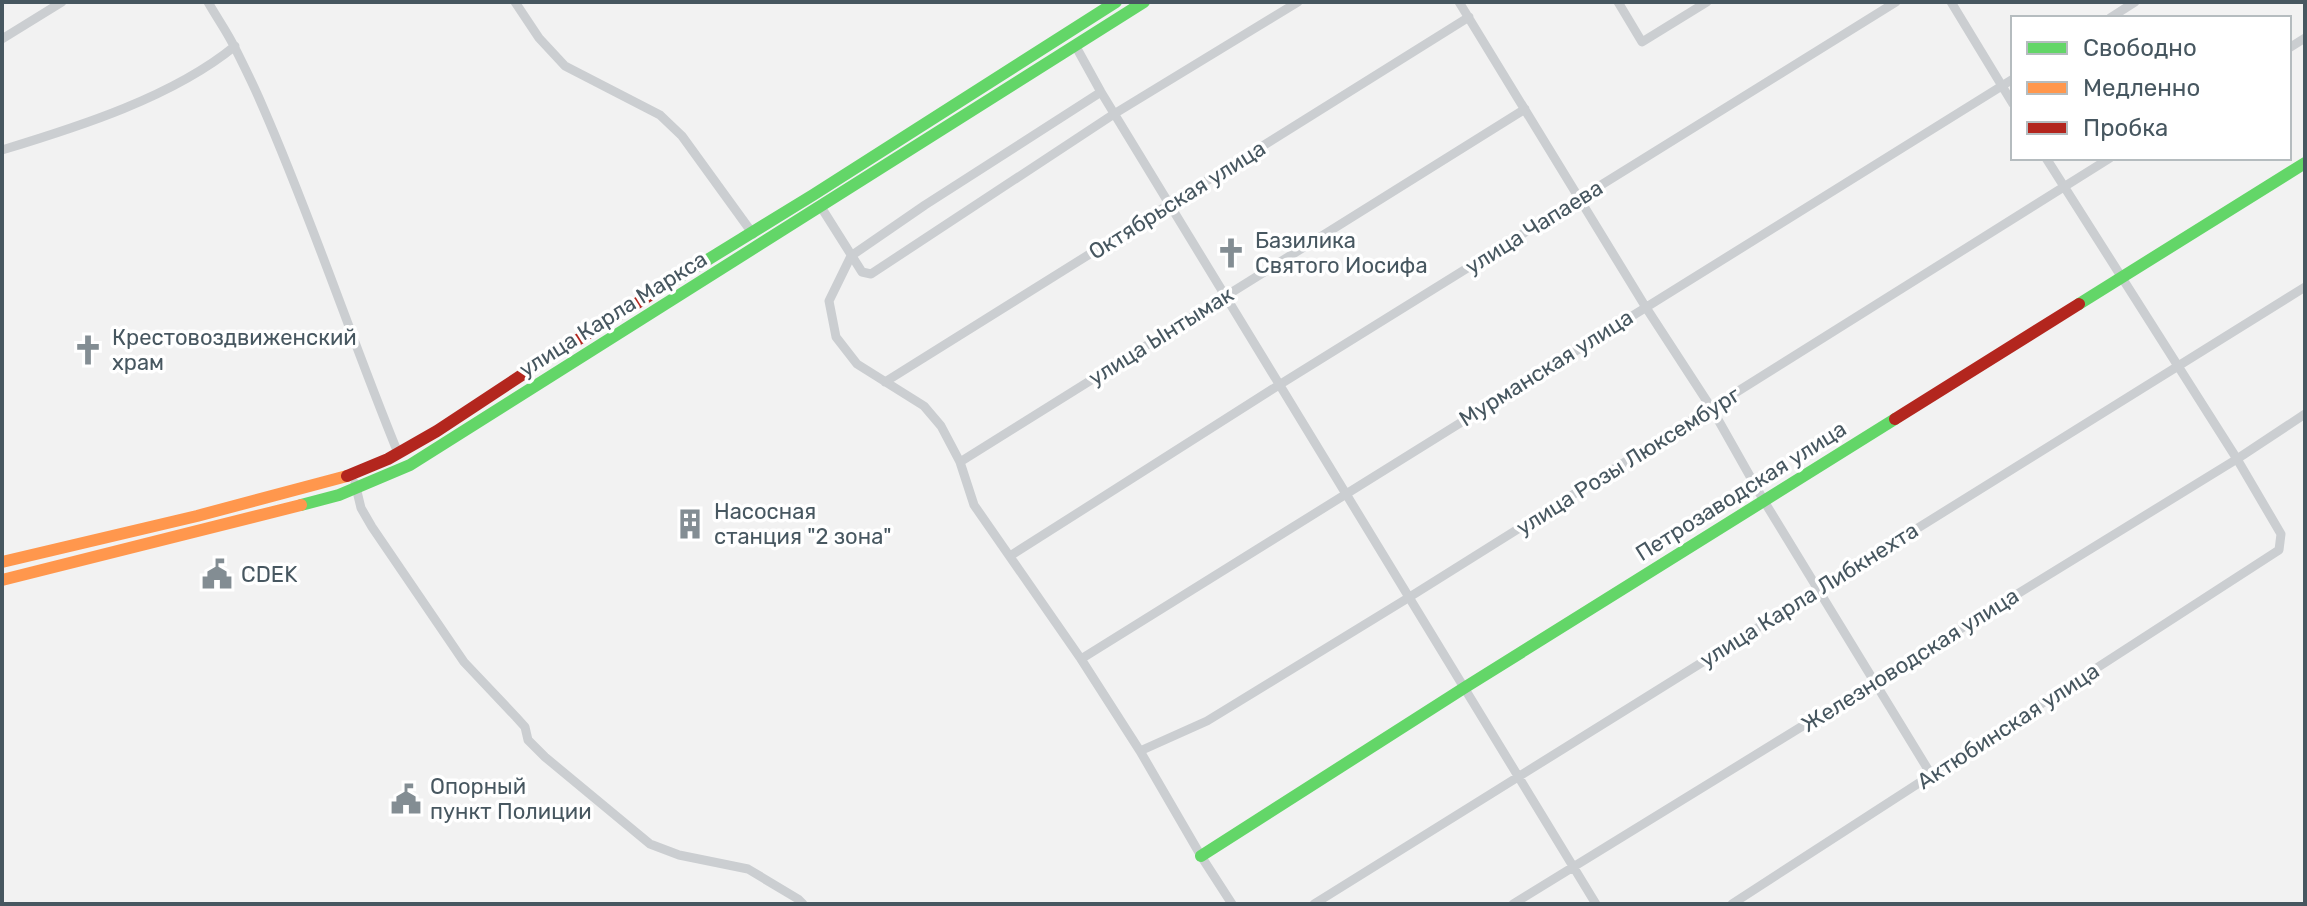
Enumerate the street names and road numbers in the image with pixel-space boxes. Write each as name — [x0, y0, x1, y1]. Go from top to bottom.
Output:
street label: Октябрьская улица — [1084, 135, 1270, 265]
street label: улица Чапаева — [1460, 174, 1608, 280]
street label: улица Карла Маркса — [514, 245, 712, 383]
street label: улица Ынтымак — [1083, 280, 1239, 391]
street label: Мурманская улица — [1454, 304, 1638, 432]
street label: улица Розы Люксембург — [1511, 381, 1745, 541]
street label: Петрозаводская улица — [1631, 415, 1851, 567]
street label: улица Карла Либкнехта — [1695, 517, 1923, 673]
street label: Железноводская улица — [1796, 582, 2024, 738]
street label: Актюбинская улица — [1912, 657, 2104, 795]

